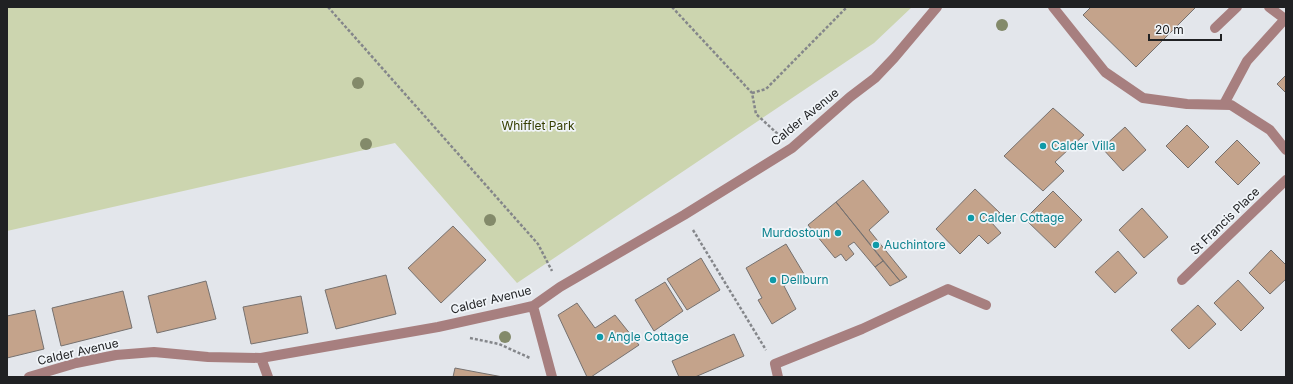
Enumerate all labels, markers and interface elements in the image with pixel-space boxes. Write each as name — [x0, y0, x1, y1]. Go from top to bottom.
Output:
scale bar — [1149, 16, 1221, 42]
text: 20 m — [1155, 22, 1184, 37]
street label: Calder Avenue — [768, 85, 842, 148]
park label: Whifflet Park — [501, 118, 575, 133]
place label: Calder Villa — [1051, 138, 1115, 153]
marker: Calder Villa — [1038, 141, 1048, 151]
street label: St Francis Place — [1187, 184, 1262, 258]
place label: Calder Cottage — [979, 210, 1064, 225]
marker: Calder Cottage — [966, 213, 976, 223]
place label: Murdostoun — [762, 225, 830, 240]
marker: Murdostoun — [833, 228, 843, 238]
place label: Auchintore — [884, 237, 946, 252]
marker: Auchintore — [871, 240, 881, 250]
place label: Dellburn — [781, 272, 829, 287]
marker: Dellburn — [768, 275, 778, 285]
street label: Calder Avenue — [449, 282, 533, 317]
place label: Angle Cottage — [608, 329, 689, 344]
marker: Angle Cottage — [595, 332, 605, 342]
street label: Calder Avenue — [36, 335, 120, 368]

